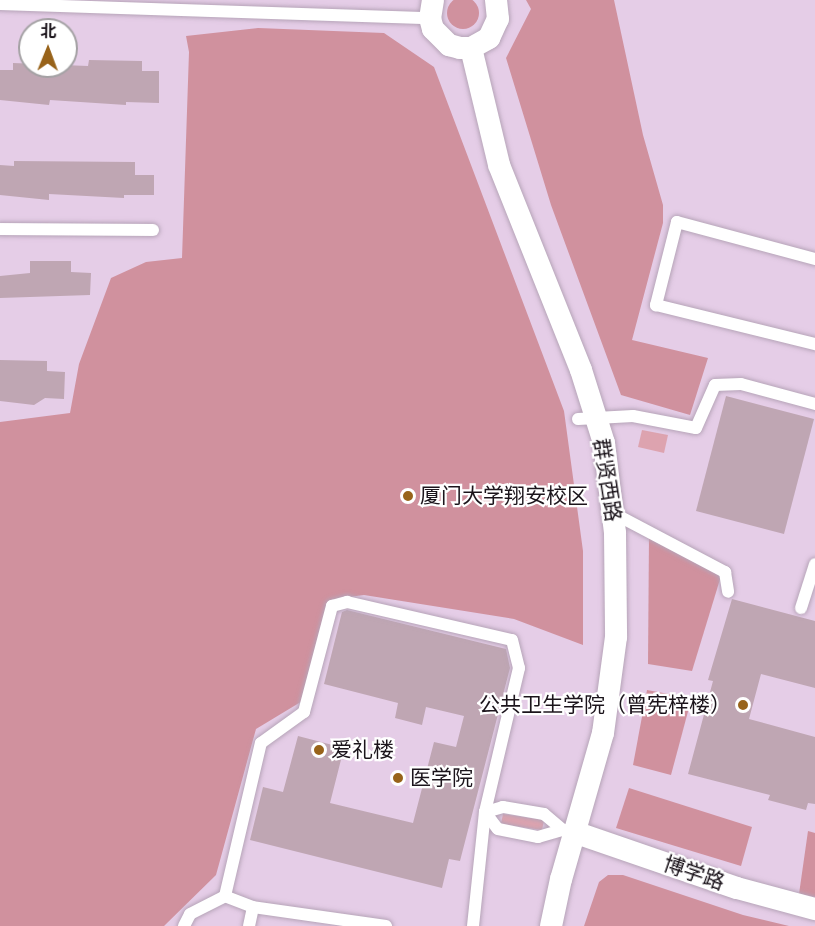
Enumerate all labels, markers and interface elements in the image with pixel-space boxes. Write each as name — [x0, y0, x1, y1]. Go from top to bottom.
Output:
north arrow — [18, 18, 78, 78]
text: 北 — [40, 22, 56, 41]
street label: 群贤西路 — [588, 437, 626, 523]
place label: 厦门大学翔安校区 — [420, 483, 588, 509]
marker: 厦门大学翔安校区 — [401, 489, 415, 503]
place label: 公共卫生学院（曾宪梓楼） — [479, 692, 731, 718]
marker: 公共卫生学院（曾宪梓楼） — [736, 698, 750, 712]
place label: 爱礼楼 — [331, 737, 394, 763]
marker: 爱礼楼 — [312, 743, 326, 757]
place label: 医学院 — [410, 765, 473, 791]
marker: 医学院 — [391, 771, 405, 785]
street label: 博学路 — [660, 851, 728, 895]

